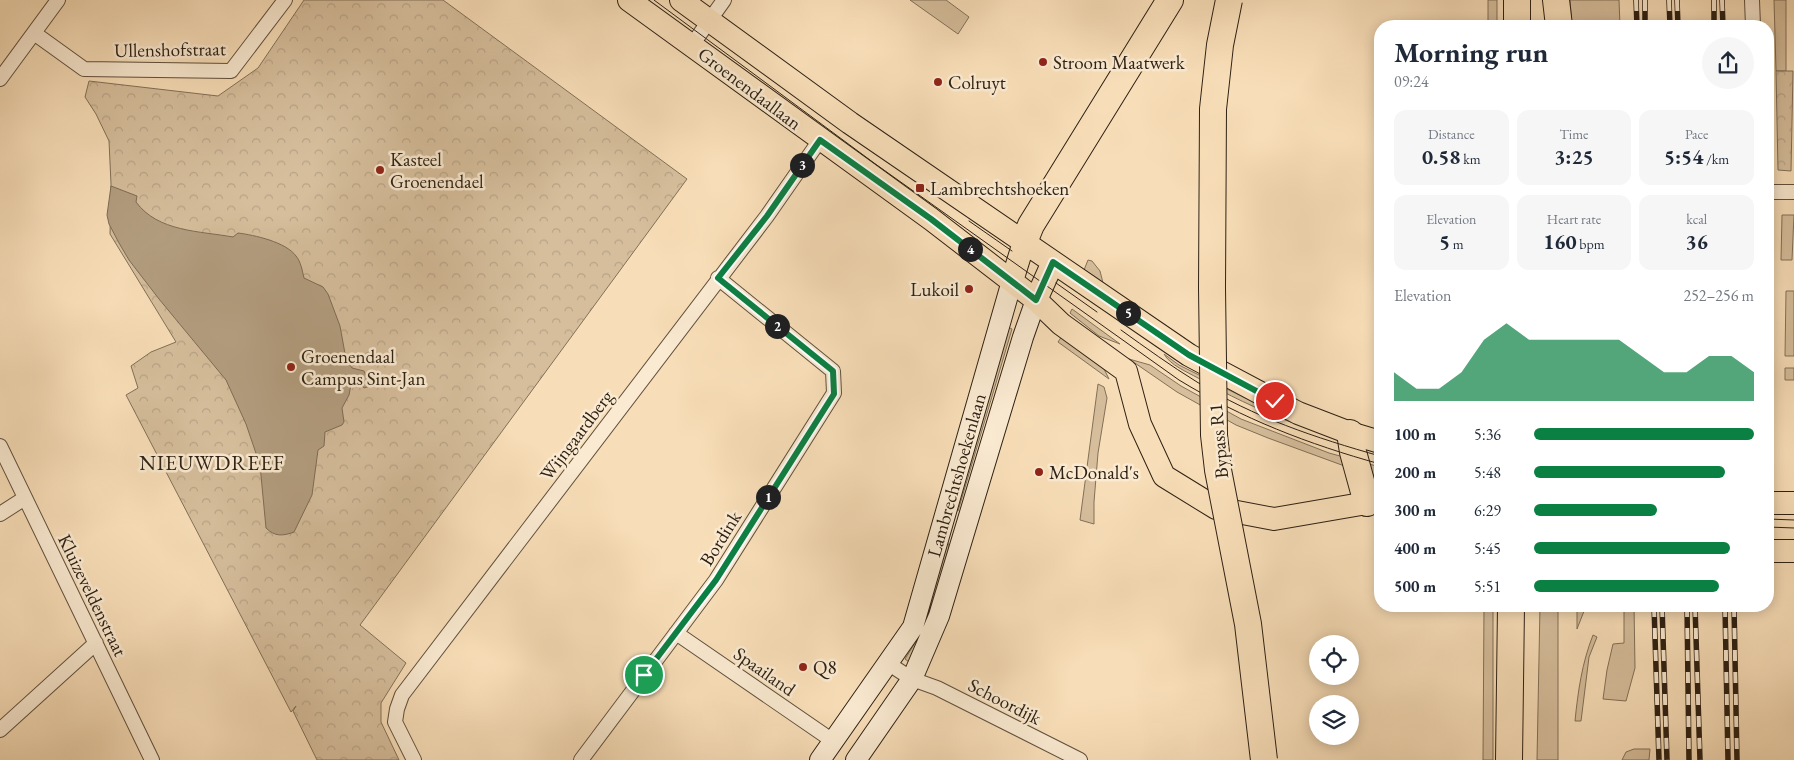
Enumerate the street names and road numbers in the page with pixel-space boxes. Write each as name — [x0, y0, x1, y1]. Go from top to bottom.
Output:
street label: Ullenshofstraat — [114, 36, 226, 63]
street label: Groenendaallaan — [693, 41, 807, 136]
street label: Wijngaardberg — [534, 384, 619, 486]
street label: Lambrechtshoekenlaan — [921, 390, 992, 560]
street label: Bypass R1 — [1203, 402, 1234, 480]
street label: Bordink — [694, 505, 748, 570]
street label: Kluizeveldenstraat — [52, 530, 133, 661]
street label: Spaailand — [729, 641, 801, 702]
street label: Schoordijk — [964, 672, 1047, 731]

